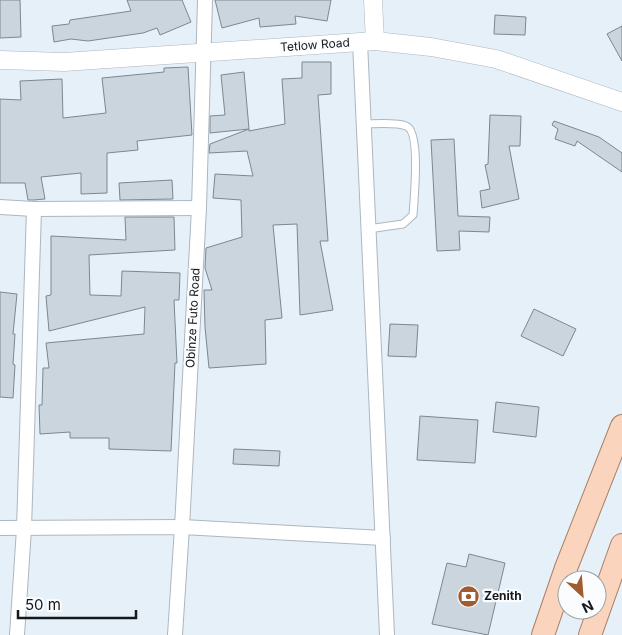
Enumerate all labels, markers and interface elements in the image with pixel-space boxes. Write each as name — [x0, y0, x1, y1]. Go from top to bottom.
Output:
street label: Tetlow Road — [280, 35, 350, 54]
street label: Obinze Futo Road — [182, 267, 203, 369]
north arrow — [557, 570, 607, 620]
bank icon: Zenith — [456, 584, 480, 608]
scale bar — [18, 588, 135, 620]
place label: Zenith — [484, 588, 522, 603]
text: 50 m — [25, 595, 61, 614]
text: N — [579, 597, 596, 617]

